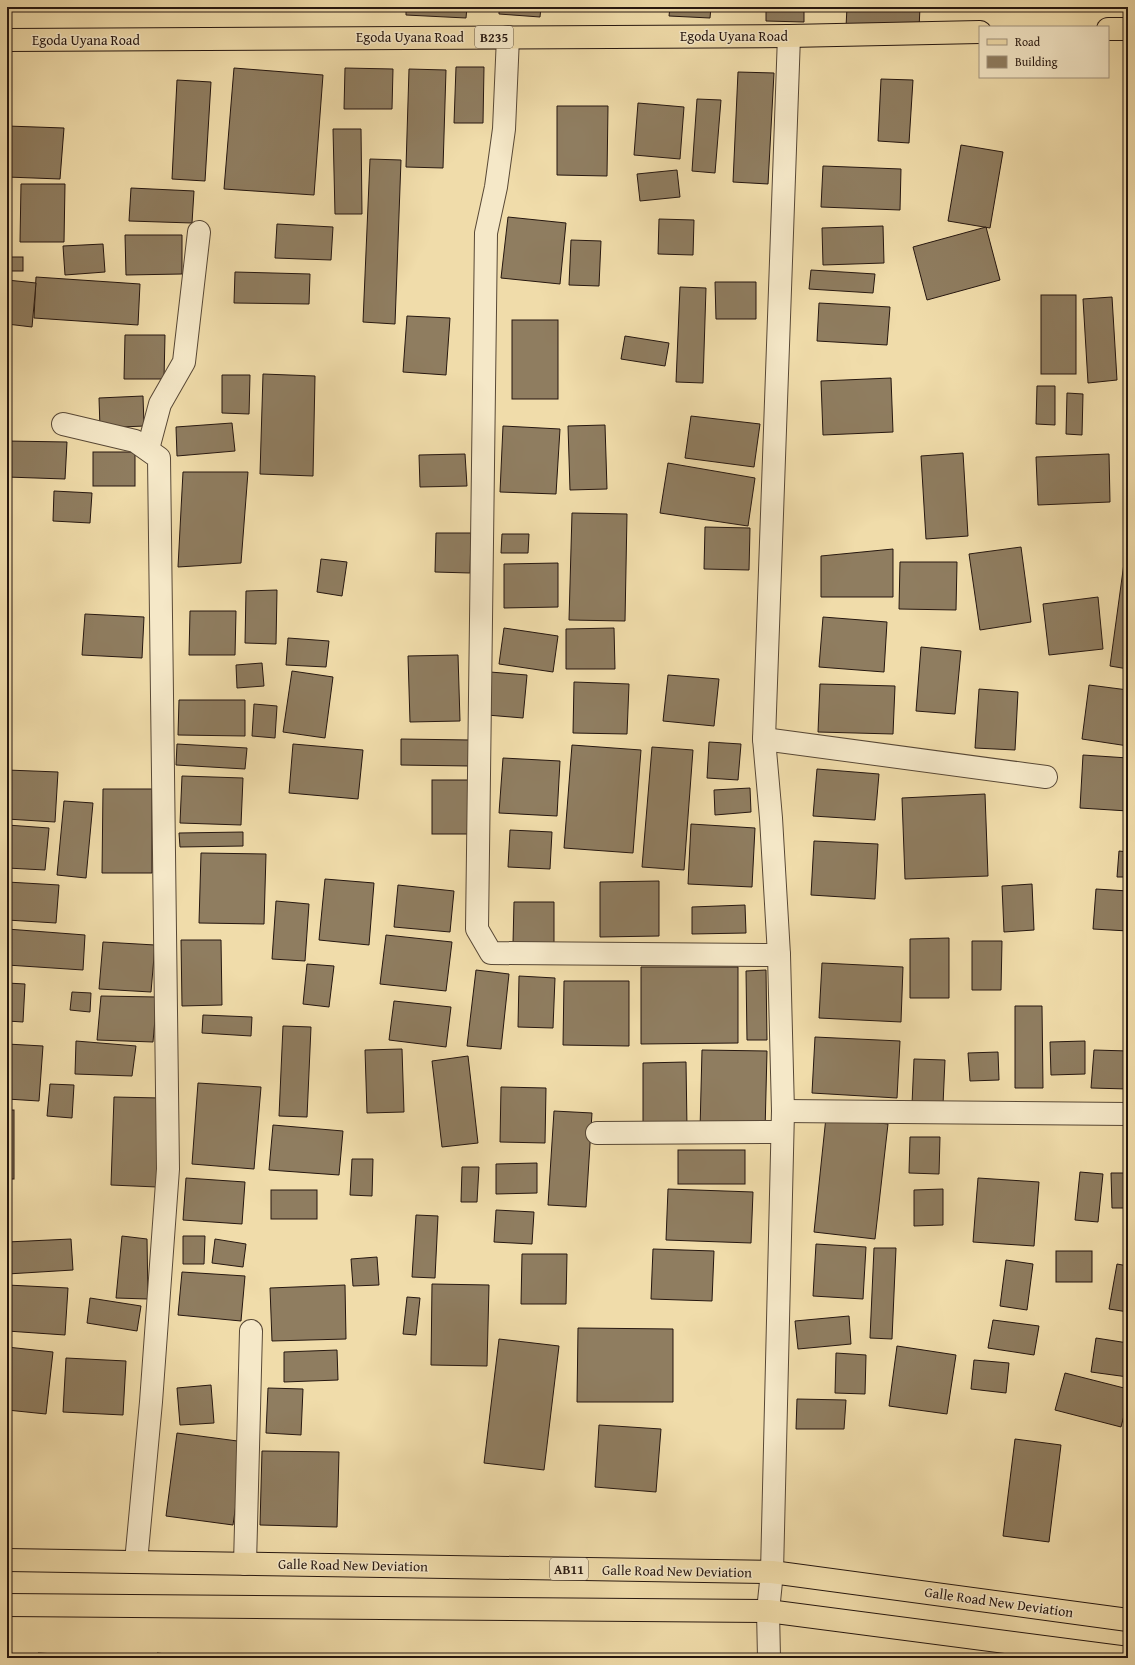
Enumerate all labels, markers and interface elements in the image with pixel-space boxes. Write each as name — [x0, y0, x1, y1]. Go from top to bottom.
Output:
road number: B235 — [475, 26, 513, 48]
street label: Egoda Uyana Road — [680, 26, 788, 46]
legend — [979, 26, 1109, 78]
street label: Egoda Uyana Road — [356, 27, 464, 47]
street label: Egoda Uyana Road — [32, 30, 140, 50]
text: Road — [1015, 33, 1041, 50]
text: Building — [1015, 53, 1058, 70]
street label: Galle Road New Deviation — [278, 1554, 428, 1576]
road number: AB11 — [550, 1558, 588, 1580]
street label: Galle Road New Deviation — [602, 1560, 752, 1582]
street label: Galle Road New Deviation — [923, 1582, 1075, 1622]

